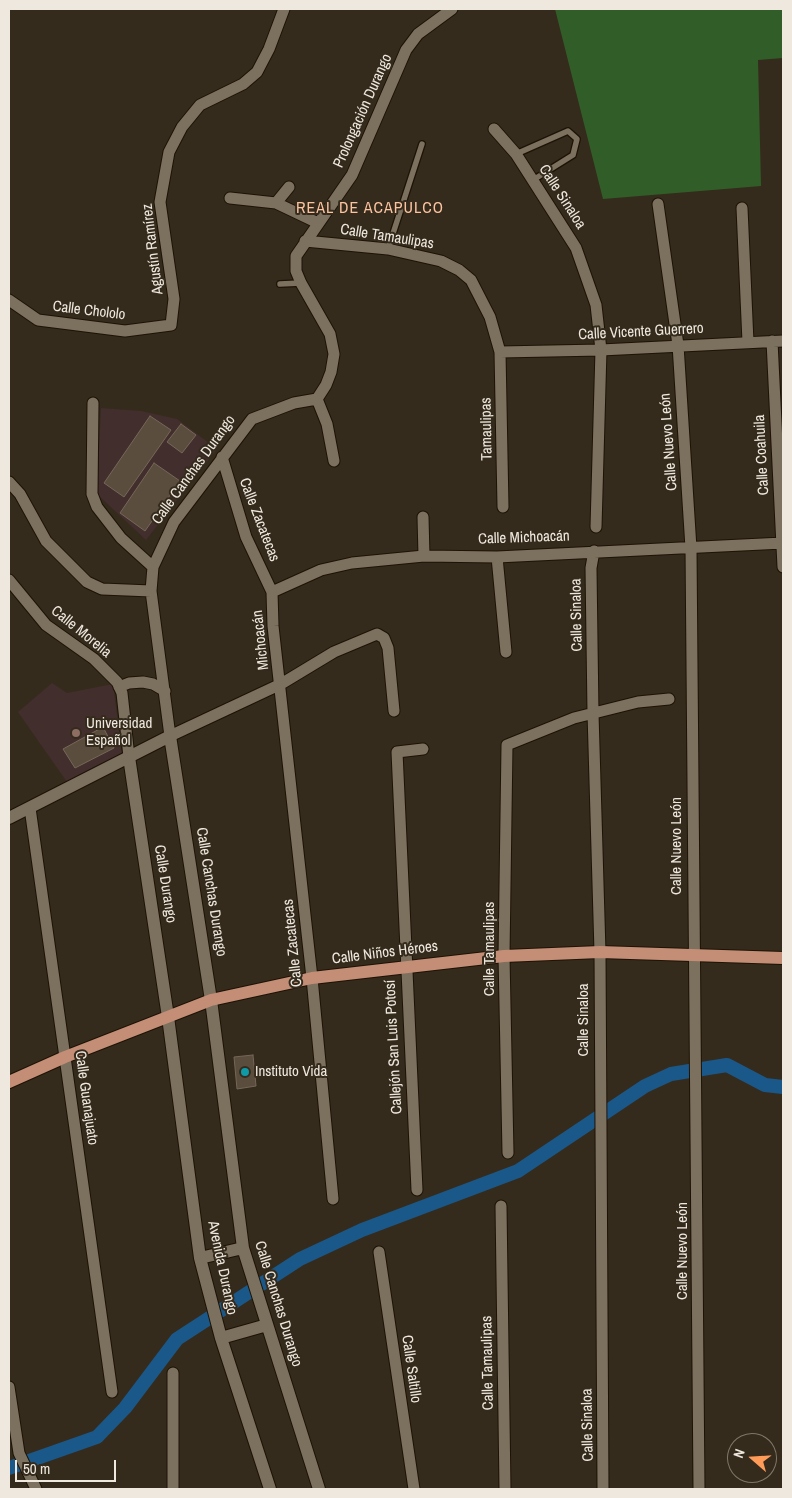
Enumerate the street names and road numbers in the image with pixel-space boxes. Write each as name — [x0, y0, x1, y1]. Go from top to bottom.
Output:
street label: Prolongación Durango — [330, 51, 396, 171]
street label: Calle Sinaloa — [535, 161, 589, 233]
street label: Agustín Ramírez — [138, 202, 168, 296]
street label: Calle Tamaulipas — [339, 221, 435, 253]
street label: Calle Chololo — [52, 298, 126, 324]
street label: Calle Vicente Guerrero — [578, 320, 704, 344]
street label: Calle Nuevo León — [657, 393, 681, 491]
street label: Tamaulipas — [477, 397, 497, 461]
street label: Calle Canchas Durango — [148, 412, 240, 528]
street label: Calle Coahuila — [751, 414, 773, 496]
street label: Calle Zacatecas — [235, 476, 283, 564]
street label: Calle Michoacán — [478, 527, 570, 549]
street label: Calle Sinaloa — [567, 578, 587, 652]
street label: Calle Morelia — [47, 602, 115, 662]
street label: Michoacán — [249, 609, 273, 671]
street label: Calle Nuevo León — [668, 797, 686, 895]
street label: Calle Canchas Durango — [192, 826, 230, 958]
street label: Calle Durango — [150, 844, 180, 924]
street label: Calle Zacatecas — [279, 898, 307, 988]
street label: Calle Tamaulipas — [481, 902, 499, 996]
street label: Calle Niños Héroes — [331, 938, 439, 968]
street label: Callejón San Luis Potosí — [381, 979, 407, 1115]
street label: Calle Sinaloa — [575, 983, 593, 1057]
street label: Calle Guanajuato — [70, 1050, 102, 1146]
street label: Calle Nuevo León — [674, 1202, 692, 1300]
street label: Avenida Durango — [203, 1219, 241, 1317]
street label: Calle Canchas Durango — [250, 1239, 306, 1369]
street label: Calle Tamaulipas — [478, 1316, 498, 1410]
street label: Calle Saltillo — [397, 1334, 425, 1404]
street label: Calle Sinaloa — [578, 1388, 598, 1462]

